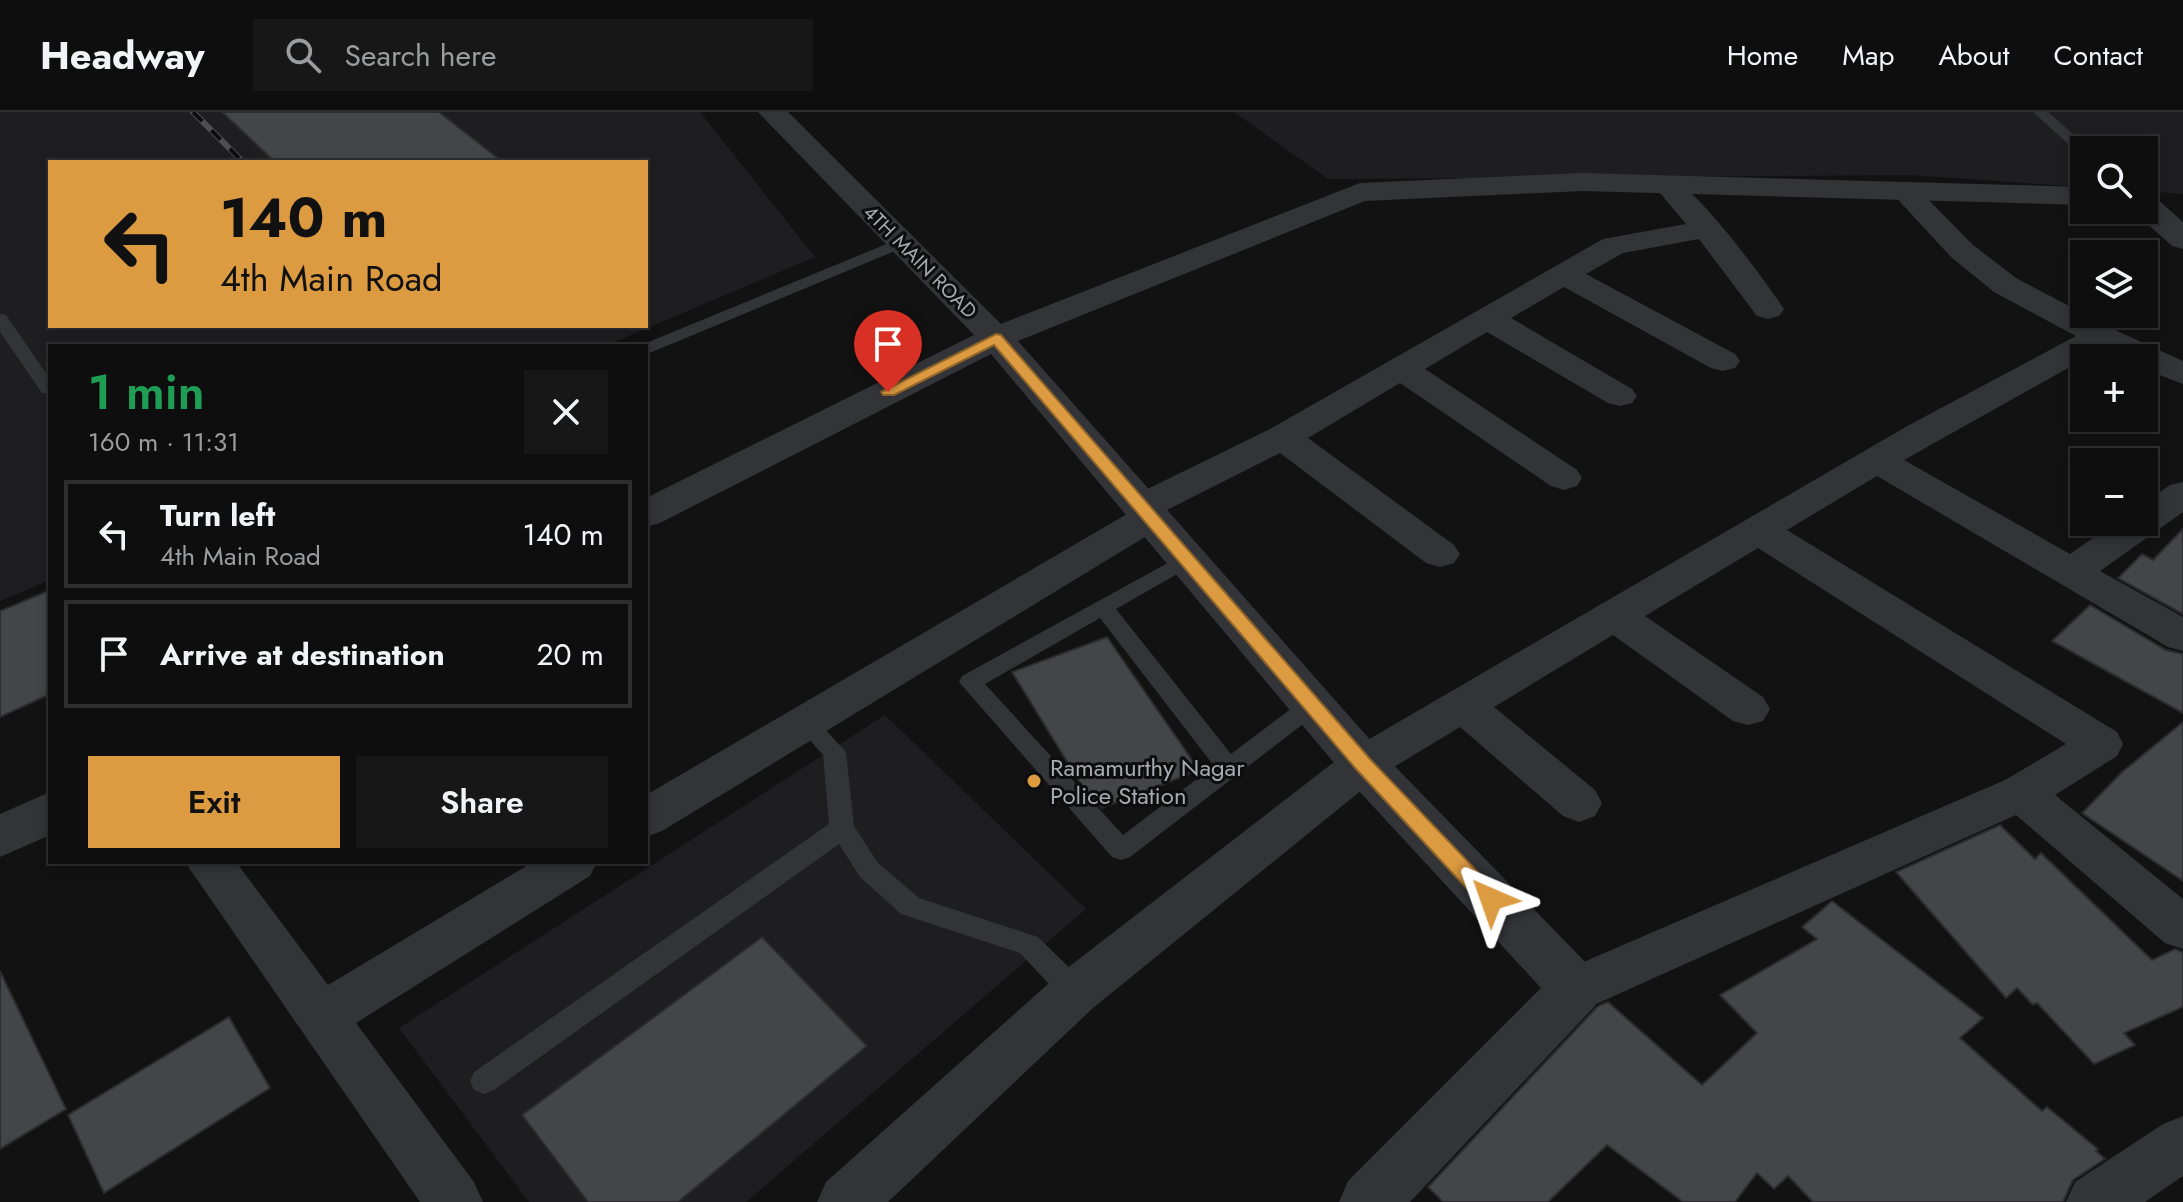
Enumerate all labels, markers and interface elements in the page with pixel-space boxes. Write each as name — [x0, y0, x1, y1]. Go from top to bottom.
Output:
search box — [253, 19, 813, 91]
text: Headway — [40, 28, 205, 83]
icon: search — [281, 33, 325, 77]
text: Search here — [345, 34, 496, 77]
text: Home — [1727, 35, 1798, 76]
text: Map — [1842, 35, 1894, 76]
text: About — [1938, 35, 2010, 76]
text: Contact — [2054, 35, 2143, 76]
map controls — [2070, 136, 2158, 536]
button: search — [2070, 136, 2158, 224]
text: 140 m — [220, 177, 387, 258]
icon: left — [88, 192, 192, 296]
street label: 4TH MAIN ROAD — [857, 199, 983, 325]
button: layers — [2070, 240, 2158, 328]
text: 4th Main Road — [220, 252, 443, 304]
pin — [854, 310, 922, 392]
icon: arrive — [866, 322, 910, 366]
button: + — [2070, 344, 2158, 432]
text: 1 min — [88, 358, 205, 427]
button: close — [524, 370, 608, 454]
text: 160 m · 11:31 — [88, 423, 239, 461]
button: − — [2070, 448, 2158, 536]
text: Turn left — [160, 494, 275, 537]
icon: left — [92, 512, 136, 556]
text: 140 m — [523, 513, 604, 556]
text: 4th Main Road — [160, 537, 321, 575]
icon: arrive — [92, 632, 136, 676]
text: Arrive at destination — [160, 633, 445, 676]
text: 20 m — [537, 633, 604, 676]
place label: Ramamurthy Nagar Police Station — [1050, 750, 1245, 813]
button: Exit — [88, 756, 340, 848]
button: Share — [356, 756, 608, 848]
marker: Ramamurthy Nagar Police Station — [1025, 772, 1043, 790]
position arrow — [1449, 857, 1533, 941]

